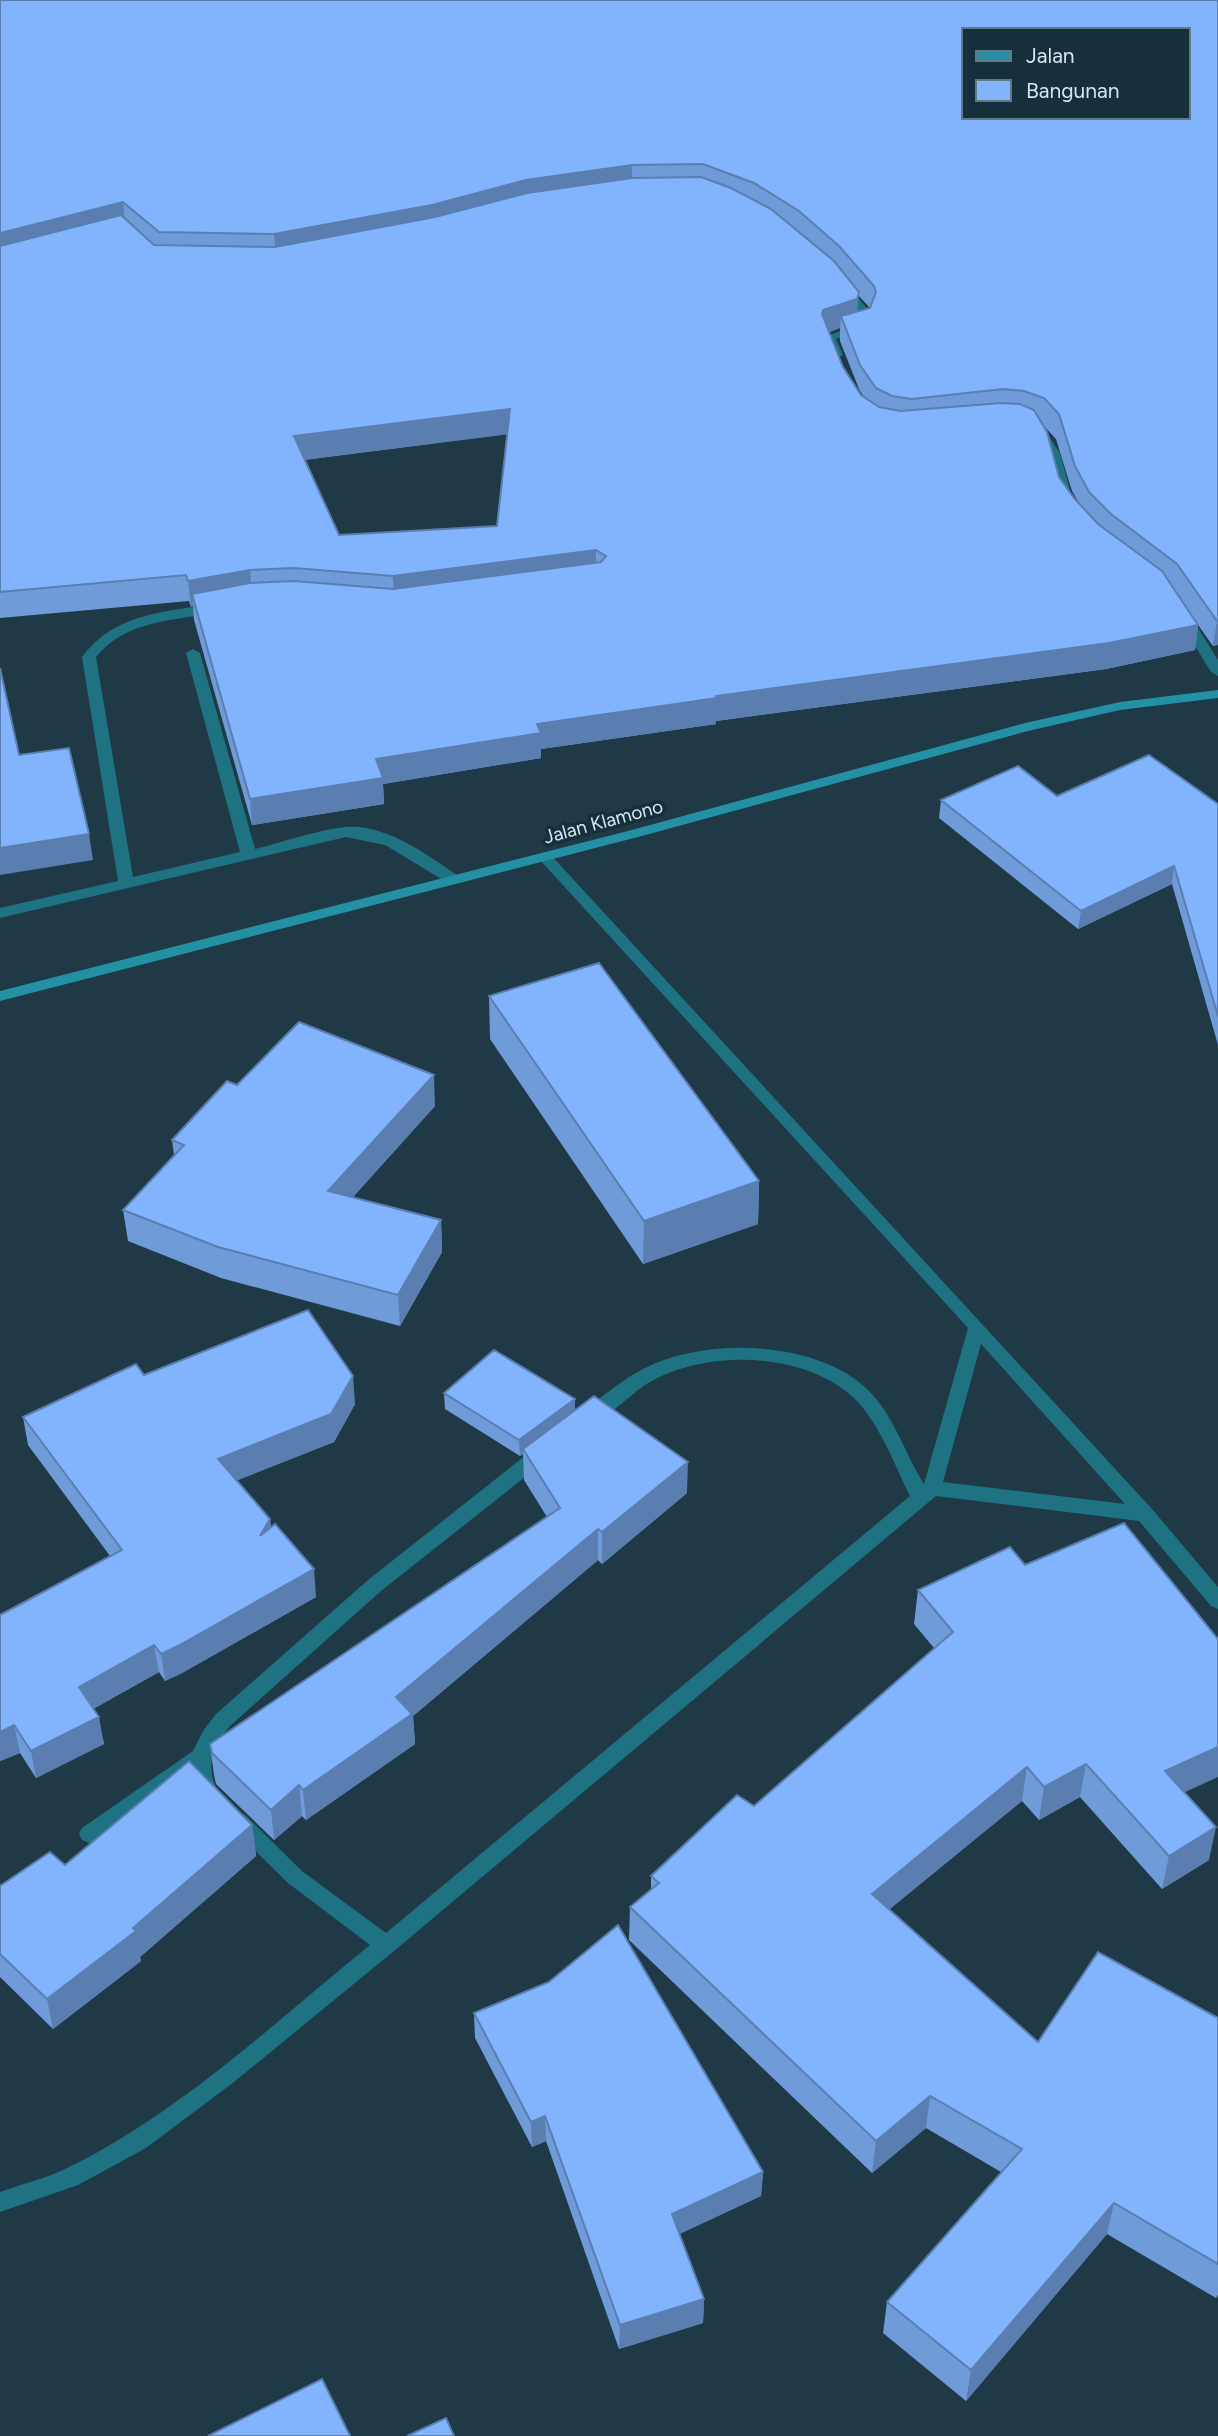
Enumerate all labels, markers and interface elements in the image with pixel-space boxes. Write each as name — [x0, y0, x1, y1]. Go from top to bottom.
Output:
legend — [962, 28, 1190, 119]
text: Jalan — [1026, 43, 1075, 68]
text: Bangunan — [1026, 78, 1119, 103]
street label: Jalan Klamono — [541, 794, 665, 848]

